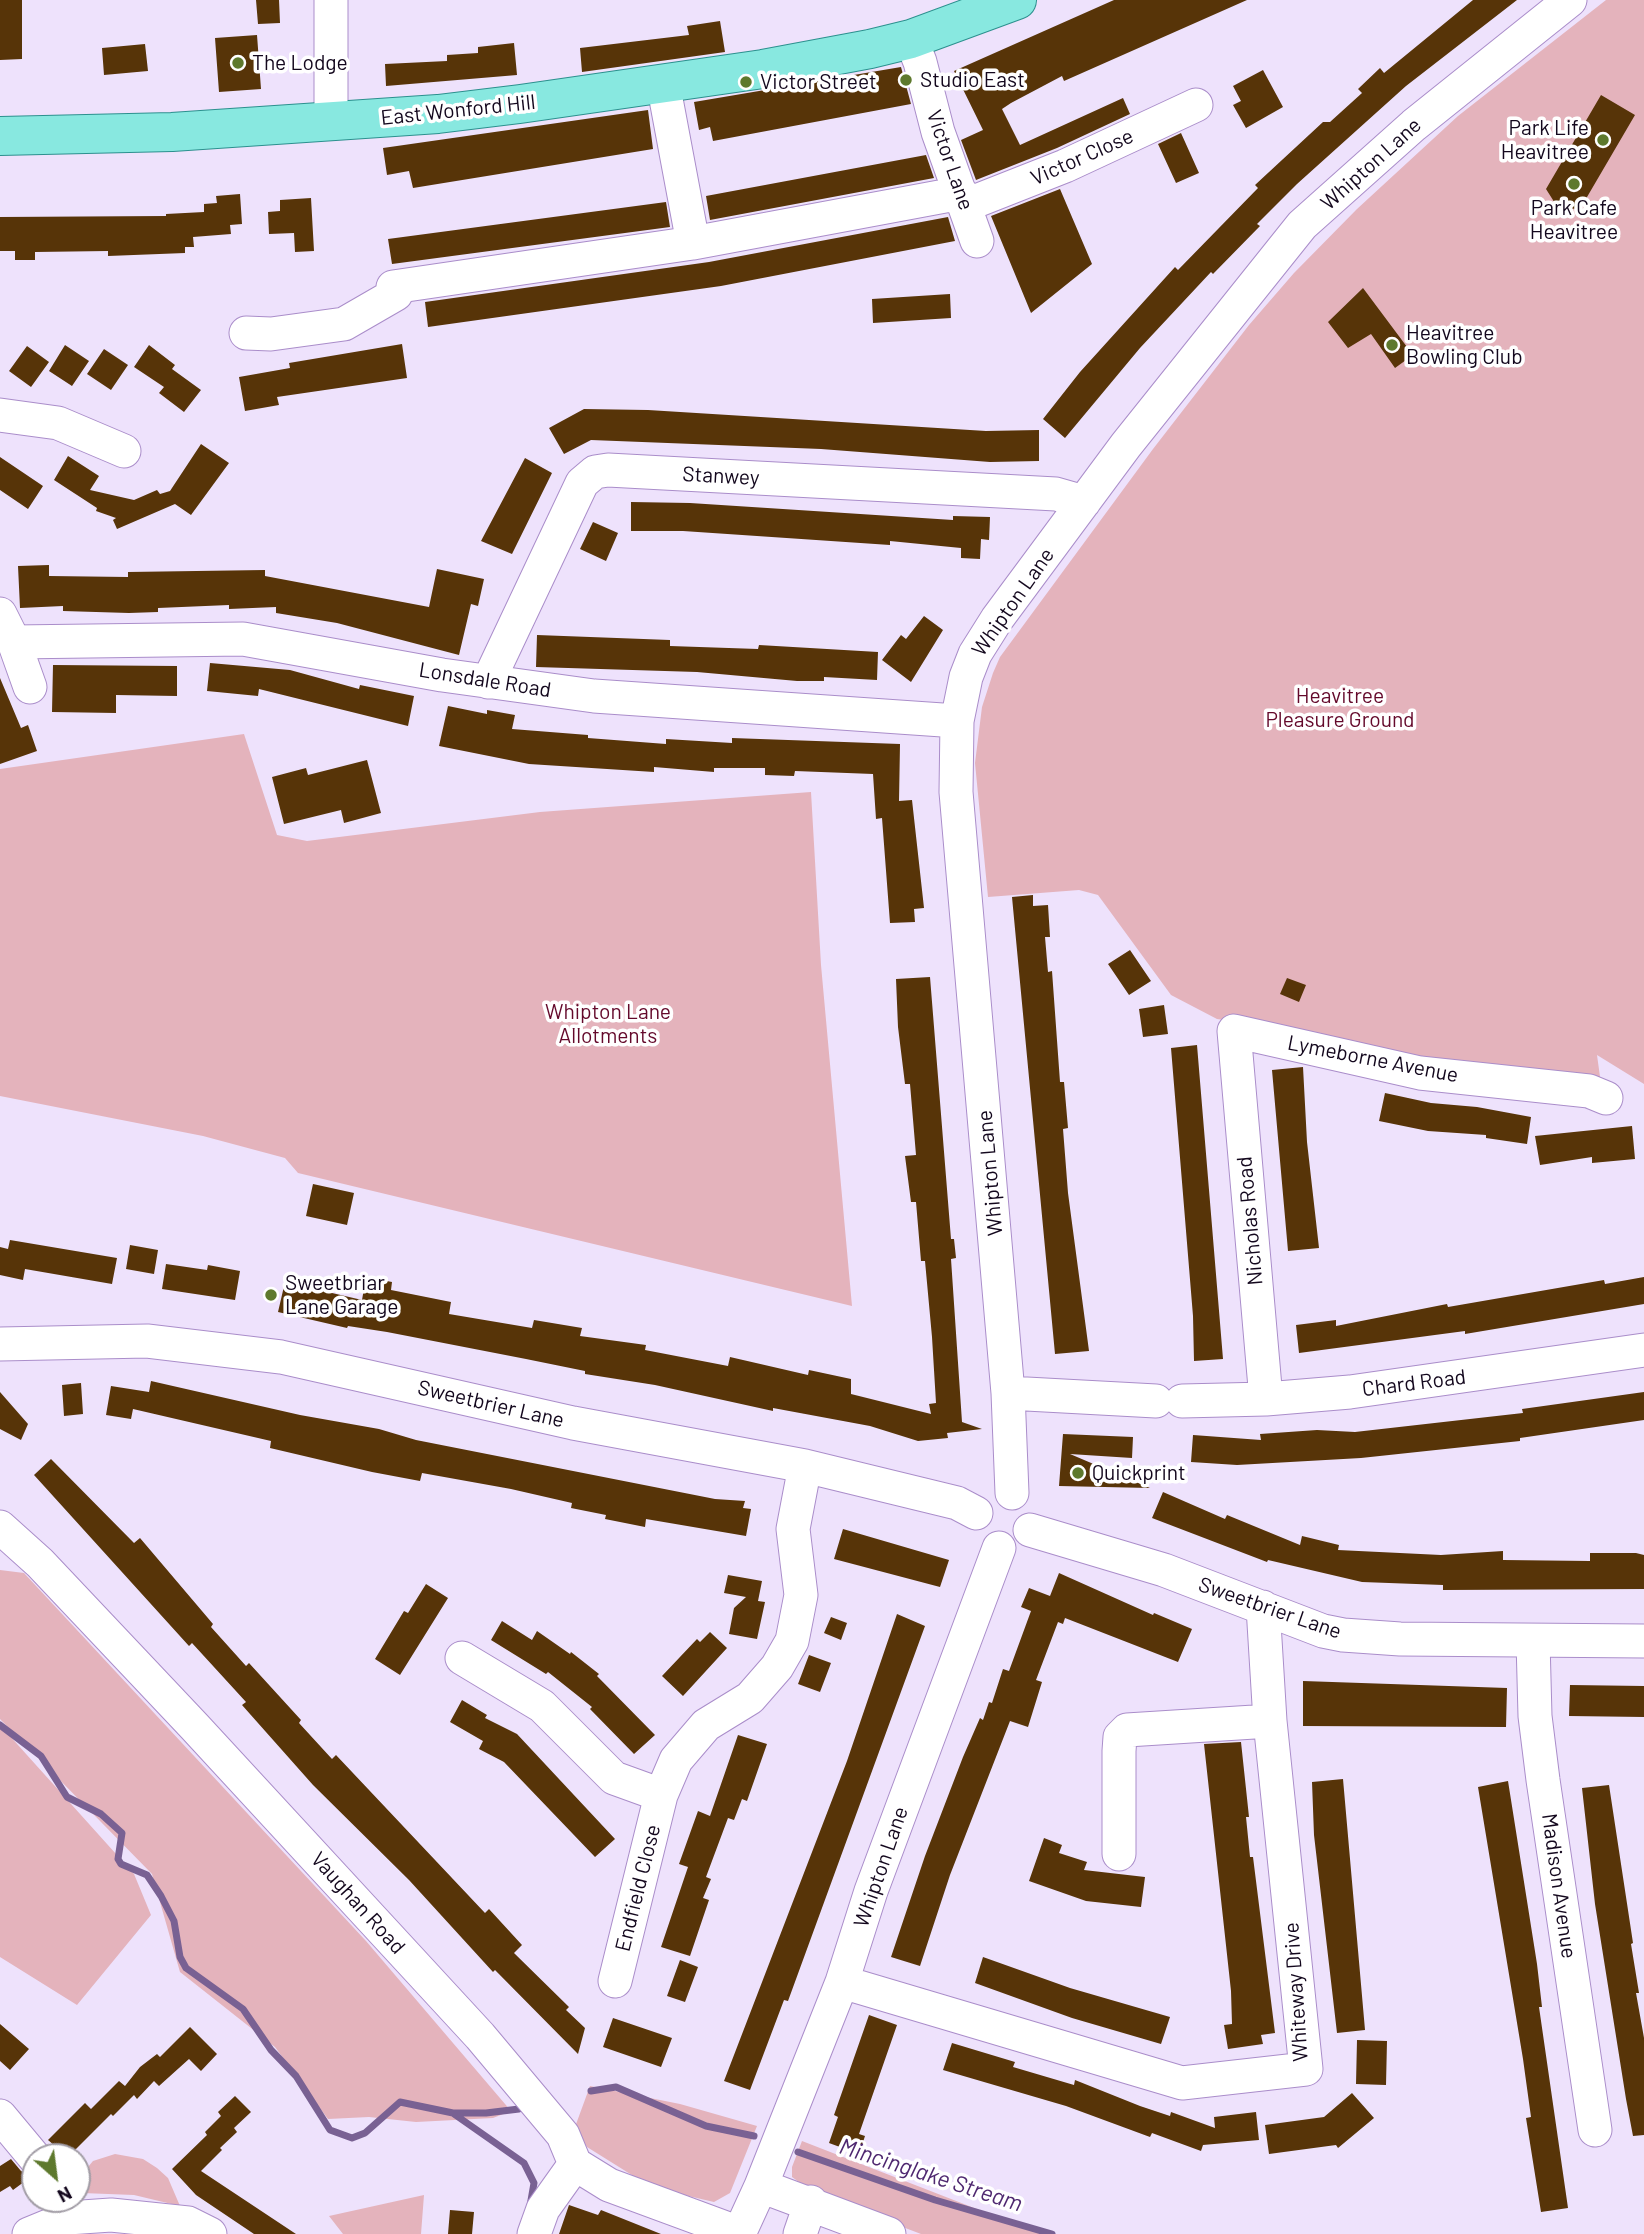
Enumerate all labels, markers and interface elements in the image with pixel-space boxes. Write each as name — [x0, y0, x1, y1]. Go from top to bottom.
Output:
place label: The Lodge — [252, 50, 348, 76]
marker: The Lodge — [230, 55, 246, 71]
place label: Studio East — [920, 67, 1025, 93]
place label: Victor Street — [760, 69, 877, 95]
marker: Studio East — [898, 72, 914, 88]
marker: Victor Street — [738, 74, 754, 90]
street label: East Wonford Hill — [379, 89, 537, 131]
street label: Victor Lane — [921, 107, 979, 213]
street label: Whipton Lane — [1316, 112, 1426, 216]
place label: Park Life Heavitree — [1501, 115, 1589, 165]
street label: Victor Close — [1027, 123, 1137, 191]
marker: Park Life Heavitree — [1595, 132, 1611, 148]
marker: Park Cafe Heavitree — [1566, 176, 1582, 192]
place label: Park Cafe Heavitree — [1530, 195, 1618, 245]
place label: Heavitree Bowling Club — [1406, 320, 1523, 370]
marker: Heavitree Bowling Club — [1384, 337, 1400, 353]
street label: Stanwey — [682, 461, 760, 491]
street label: Whipton Lane — [967, 543, 1059, 661]
street label: Lonsdale Road — [417, 657, 553, 703]
park label: Heavitree Pleasure Ground — [1265, 683, 1415, 733]
park label: Whipton Lane Allotments — [545, 999, 671, 1049]
street label: Lymeborne Avenue — [1285, 1030, 1461, 1088]
street label: Whipton Lane — [972, 1109, 1008, 1237]
street label: Nicholas Road — [1232, 1155, 1268, 1287]
place label: Sweetbriar Lane Garage — [285, 1270, 398, 1320]
marker: Sweetbriar Lane Garage — [263, 1287, 279, 1303]
street label: Chard Road — [1361, 1364, 1467, 1402]
street label: Sweetbrier Lane — [415, 1375, 567, 1433]
place label: Quickprint — [1092, 1460, 1186, 1486]
marker: Quickprint — [1070, 1465, 1086, 1481]
street label: Sweetbrier Lane — [1195, 1572, 1345, 1644]
street label: Whipton Lane — [849, 1803, 913, 1931]
street label: Madison Avenue — [1536, 1812, 1582, 1960]
street label: Endfield Close — [610, 1822, 666, 1954]
street label: Vaughan Road — [306, 1847, 410, 1959]
street label: Whiteway Drive — [1279, 1922, 1313, 2062]
water label: Mincinglake Stream — [836, 2132, 1026, 2218]
north arrow — [21, 2143, 91, 2213]
text: N — [54, 2182, 76, 2208]

